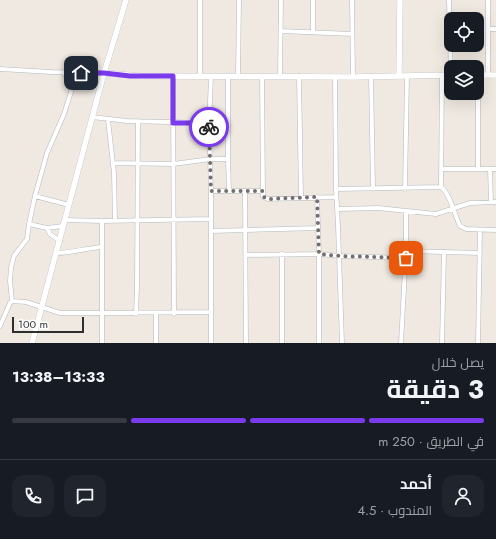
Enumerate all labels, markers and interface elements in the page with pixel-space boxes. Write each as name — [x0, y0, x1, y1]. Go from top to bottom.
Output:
map controls — [444, 12, 484, 100]
button: locate — [444, 12, 484, 52]
pin — [64, 56, 98, 90]
button: layers — [444, 60, 484, 100]
icon: home — [70, 62, 92, 84]
courier — [189, 107, 229, 147]
icon: bike — [198, 116, 220, 138]
pin — [389, 241, 423, 275]
icon: bag — [395, 247, 417, 269]
scale bar — [12, 315, 84, 334]
text: 100 m — [18, 316, 48, 332]
text: يصل خلال — [432, 353, 484, 372]
text: 13:33–13:38 — [12, 366, 105, 388]
text: 3 دقيقة — [387, 370, 484, 408]
text: في الطريق · 250 m — [378, 432, 484, 451]
text: أحمد — [400, 473, 432, 495]
button: phone — [12, 475, 54, 517]
button: chat — [64, 475, 106, 517]
button: person — [442, 475, 484, 517]
text: المندوب · 4.5 — [358, 501, 432, 520]

